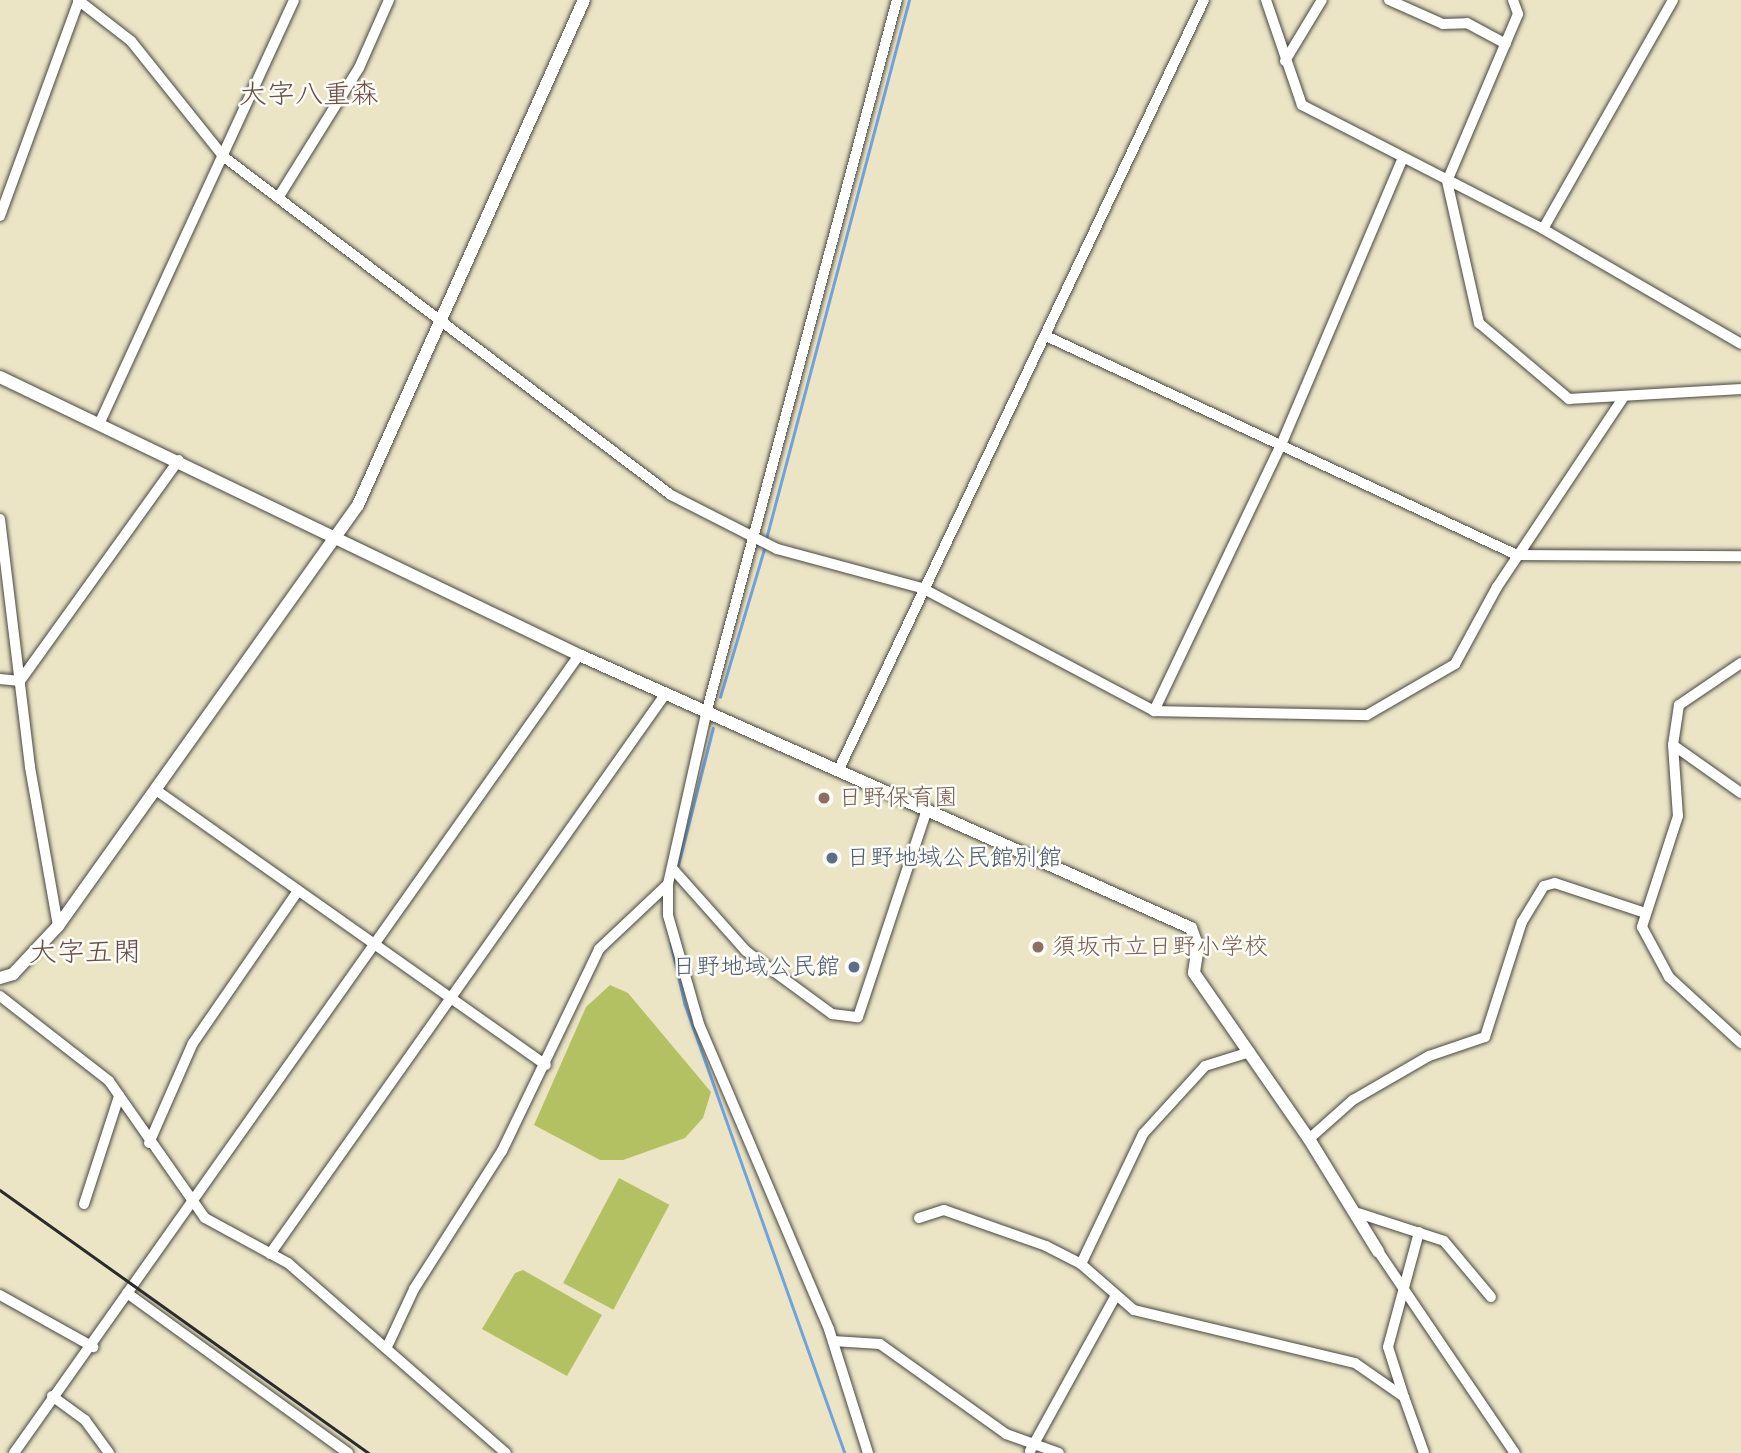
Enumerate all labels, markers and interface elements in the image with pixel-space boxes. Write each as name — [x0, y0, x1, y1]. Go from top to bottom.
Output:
district label: 大字八重森 — [239, 78, 379, 112]
place label: 日野保育園 — [838, 784, 958, 812]
marker: 日野保育園 — [816, 790, 832, 806]
place label: 日野地域公民館別館 — [846, 844, 1062, 872]
marker: 日野地域公民館別館 — [824, 850, 840, 866]
place label: 須坂市立日野小学校 — [1052, 933, 1268, 961]
district label: 大字五閑 — [29, 936, 141, 970]
marker: 須坂市立日野小学校 — [1030, 939, 1046, 955]
place label: 日野地域公民館 — [672, 953, 840, 981]
marker: 日野地域公民館 — [846, 959, 862, 975]

